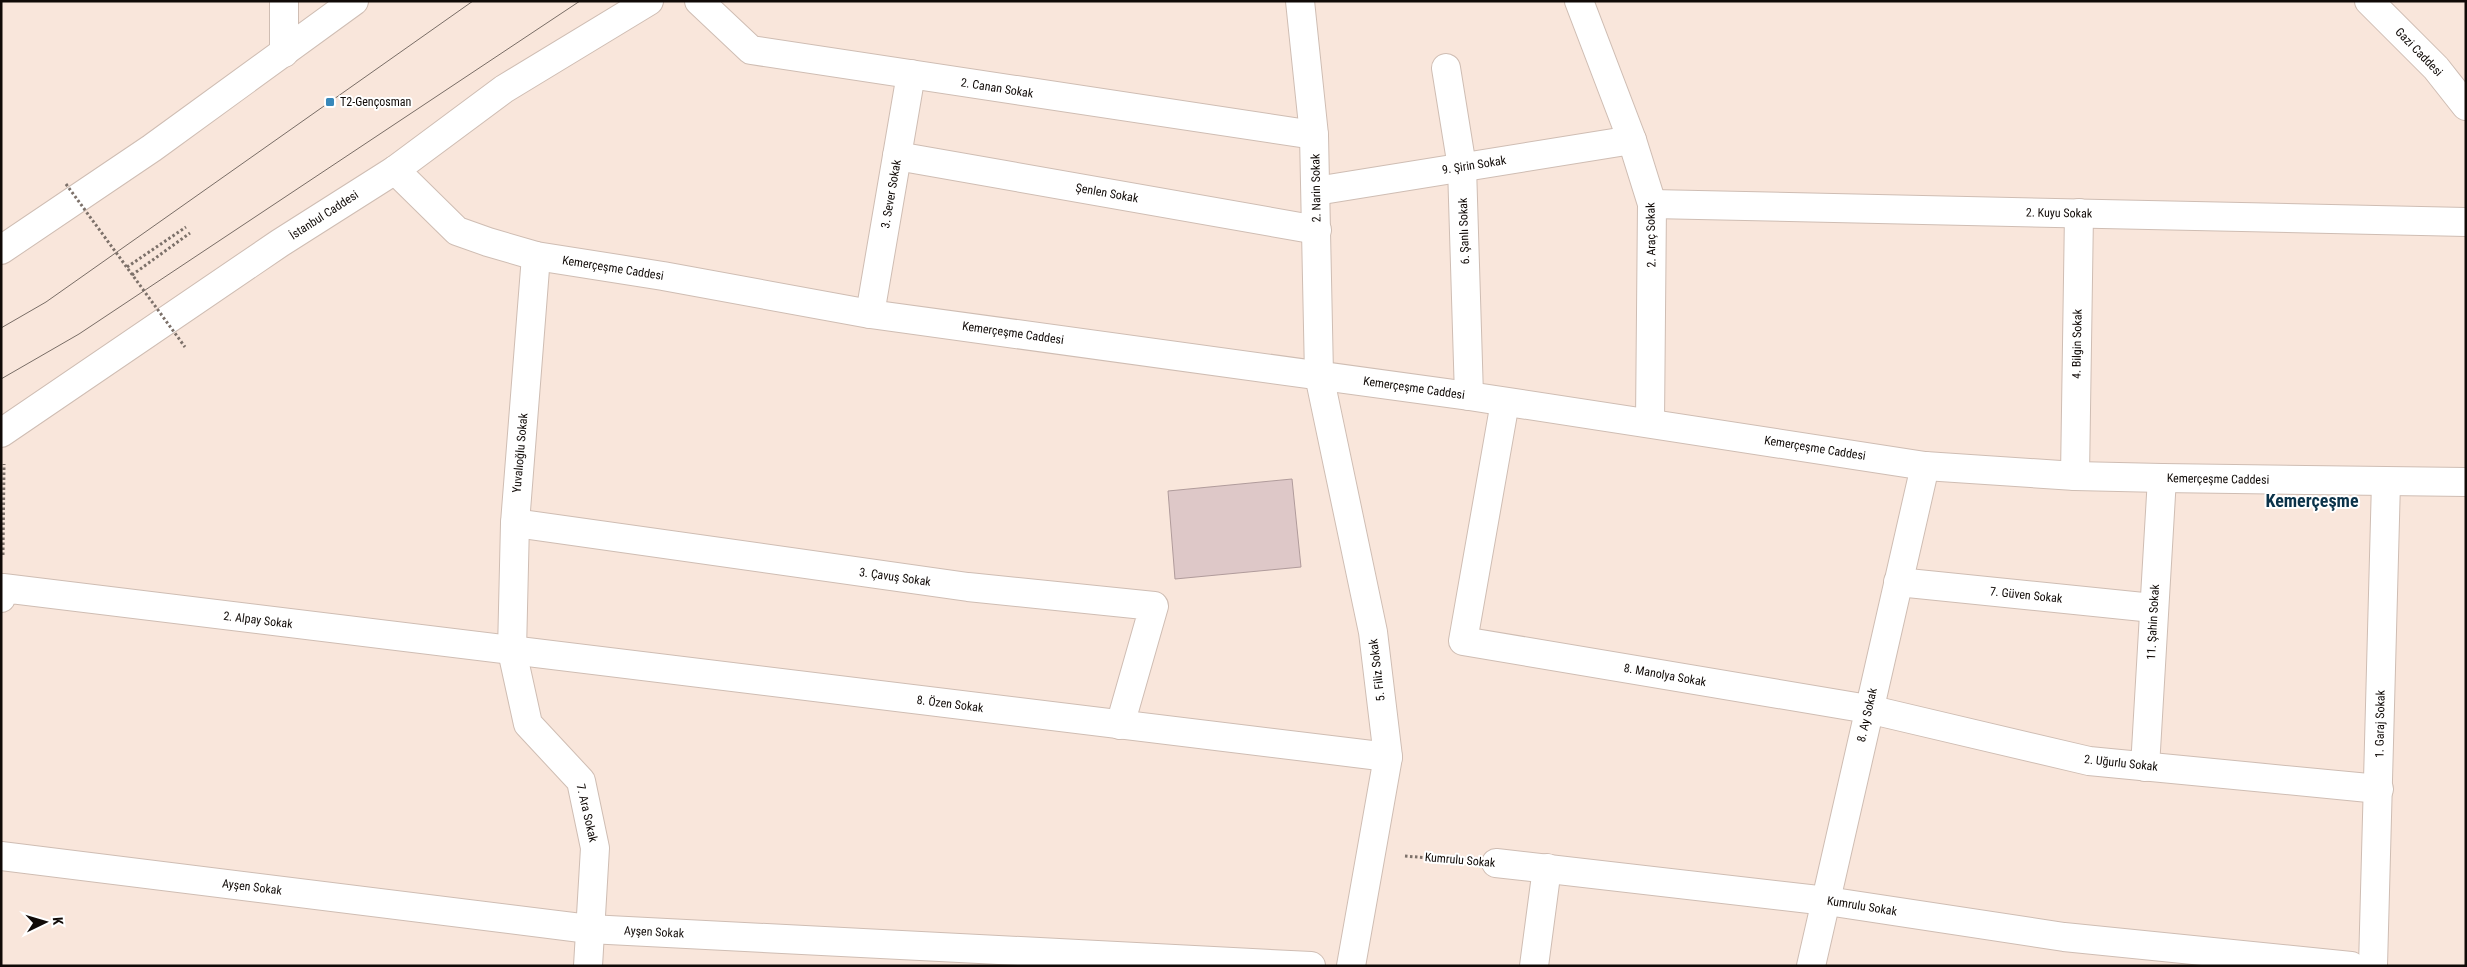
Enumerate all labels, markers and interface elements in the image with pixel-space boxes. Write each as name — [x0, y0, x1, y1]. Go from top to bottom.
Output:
street label: Gazi Caddesi — [2392, 25, 2446, 79]
street label: 2. Canan Sokak — [960, 75, 1035, 101]
place label: T2-Gençosman — [340, 95, 411, 109]
marker: T2-Gençosman — [324, 96, 336, 108]
street label: 2. Narin Sokak — [1308, 153, 1324, 223]
street label: 9. Şirin Sokak — [1441, 153, 1508, 177]
street label: 3. Sever Sokak — [878, 158, 904, 229]
street label: Şenlen Sokak — [1075, 181, 1140, 206]
street label: İstanbul Caddesi — [286, 187, 361, 242]
street label: 6. Şanlı Sokak — [1456, 197, 1472, 265]
street label: 2. Araç Sokak — [1643, 202, 1659, 268]
street label: 2. Kuyu Sokak — [2026, 205, 2093, 221]
street label: Kemerçeşme Caddesi — [561, 253, 665, 283]
street label: 4. Bilgin Sokak — [2069, 308, 2085, 379]
street label: Kemerçeşme Caddesi — [961, 319, 1065, 347]
street label: Kemerçeşme Caddesi — [1362, 374, 1466, 402]
street label: Yuvalıoğlu Sokak — [510, 412, 531, 494]
street label: Kemerçeşme Caddesi — [1763, 433, 1867, 463]
street label: Kemerçeşme Caddesi — [2167, 471, 2269, 487]
district label: Kemerçeşme — [2265, 490, 2359, 511]
street label: 3. Çavuş Sokak — [858, 565, 932, 589]
street label: 11. Şahin Sokak — [2144, 583, 2162, 660]
street label: 7. Güven Sokak — [1989, 584, 2064, 606]
street label: 2. Alpay Sokak — [223, 609, 294, 631]
street label: 5. Filiz Sokak — [1366, 637, 1388, 702]
street label: 8. Manolya Sokak — [1623, 661, 1708, 689]
street label: 8. Ay Sokak — [1854, 686, 1880, 743]
street label: 1. Garaj Sokak — [2372, 689, 2388, 758]
street label: 8. Özen Sokak — [916, 692, 985, 715]
street label: 2. Uğurlu Sokak — [2083, 752, 2159, 774]
street label: 7. Ara Sokak — [573, 782, 601, 844]
street label: Kumrulu Sokak — [1424, 850, 1496, 870]
street label: Ayşen Sokak — [221, 876, 283, 898]
street label: Kumrulu Sokak — [1826, 894, 1899, 919]
north arrow — [20, 897, 70, 947]
text: K — [50, 916, 66, 926]
street label: Ayşen Sokak — [624, 923, 685, 941]

